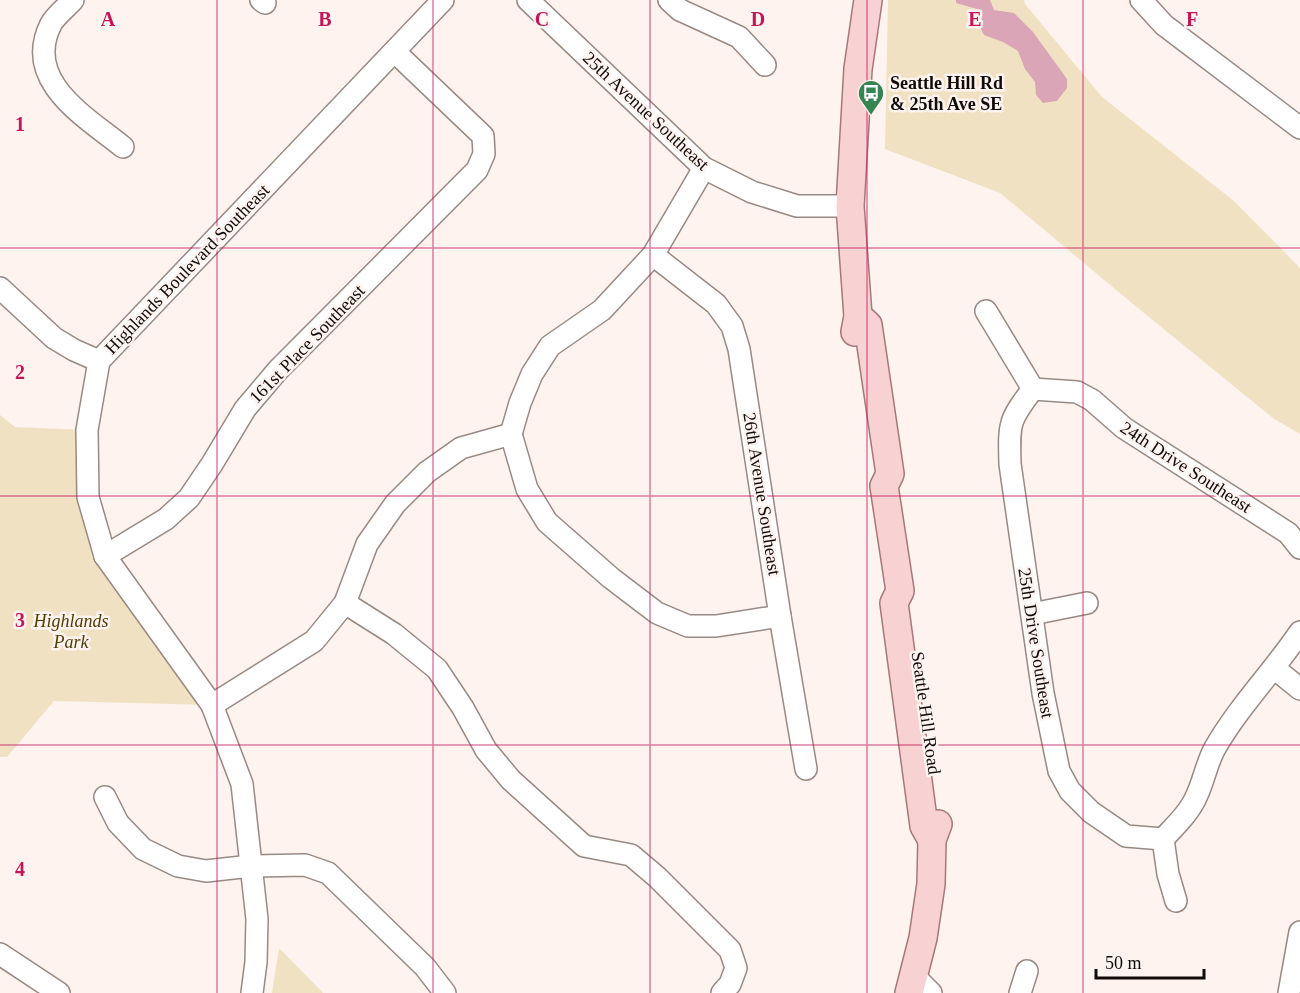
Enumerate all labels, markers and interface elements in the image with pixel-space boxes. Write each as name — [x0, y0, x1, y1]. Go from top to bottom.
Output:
text: A — [101, 8, 116, 30]
text: B — [318, 8, 332, 30]
text: C — [535, 8, 549, 30]
text: D — [751, 8, 765, 30]
text: E — [968, 8, 982, 30]
text: F — [1186, 8, 1198, 30]
street label: 25th Avenue Southeast — [579, 48, 713, 174]
place label: Seattle Hill Rd & 25th Ave SE — [890, 73, 1003, 114]
bus stop icon: Seattle Hill Rd & 25th Ave SE — [856, 78, 886, 116]
text: 1 — [15, 113, 25, 135]
street label: Highlands Boulevard Southeast — [101, 180, 273, 358]
street label: 161st Place Southeast — [245, 281, 369, 407]
text: 2 — [15, 361, 25, 383]
street label: 26th Avenue Southeast — [739, 411, 785, 577]
street label: 24th Drive Southeast — [1117, 417, 1255, 517]
street label: 25th Drive Southeast — [1014, 566, 1058, 720]
text: 3 — [15, 609, 25, 631]
park label: Highlands Park — [32, 611, 109, 652]
street label: Seattle Hill Road — [907, 650, 945, 776]
text: 4 — [15, 858, 25, 880]
scale bar — [1096, 942, 1204, 980]
text: 50 m — [1105, 953, 1142, 973]

